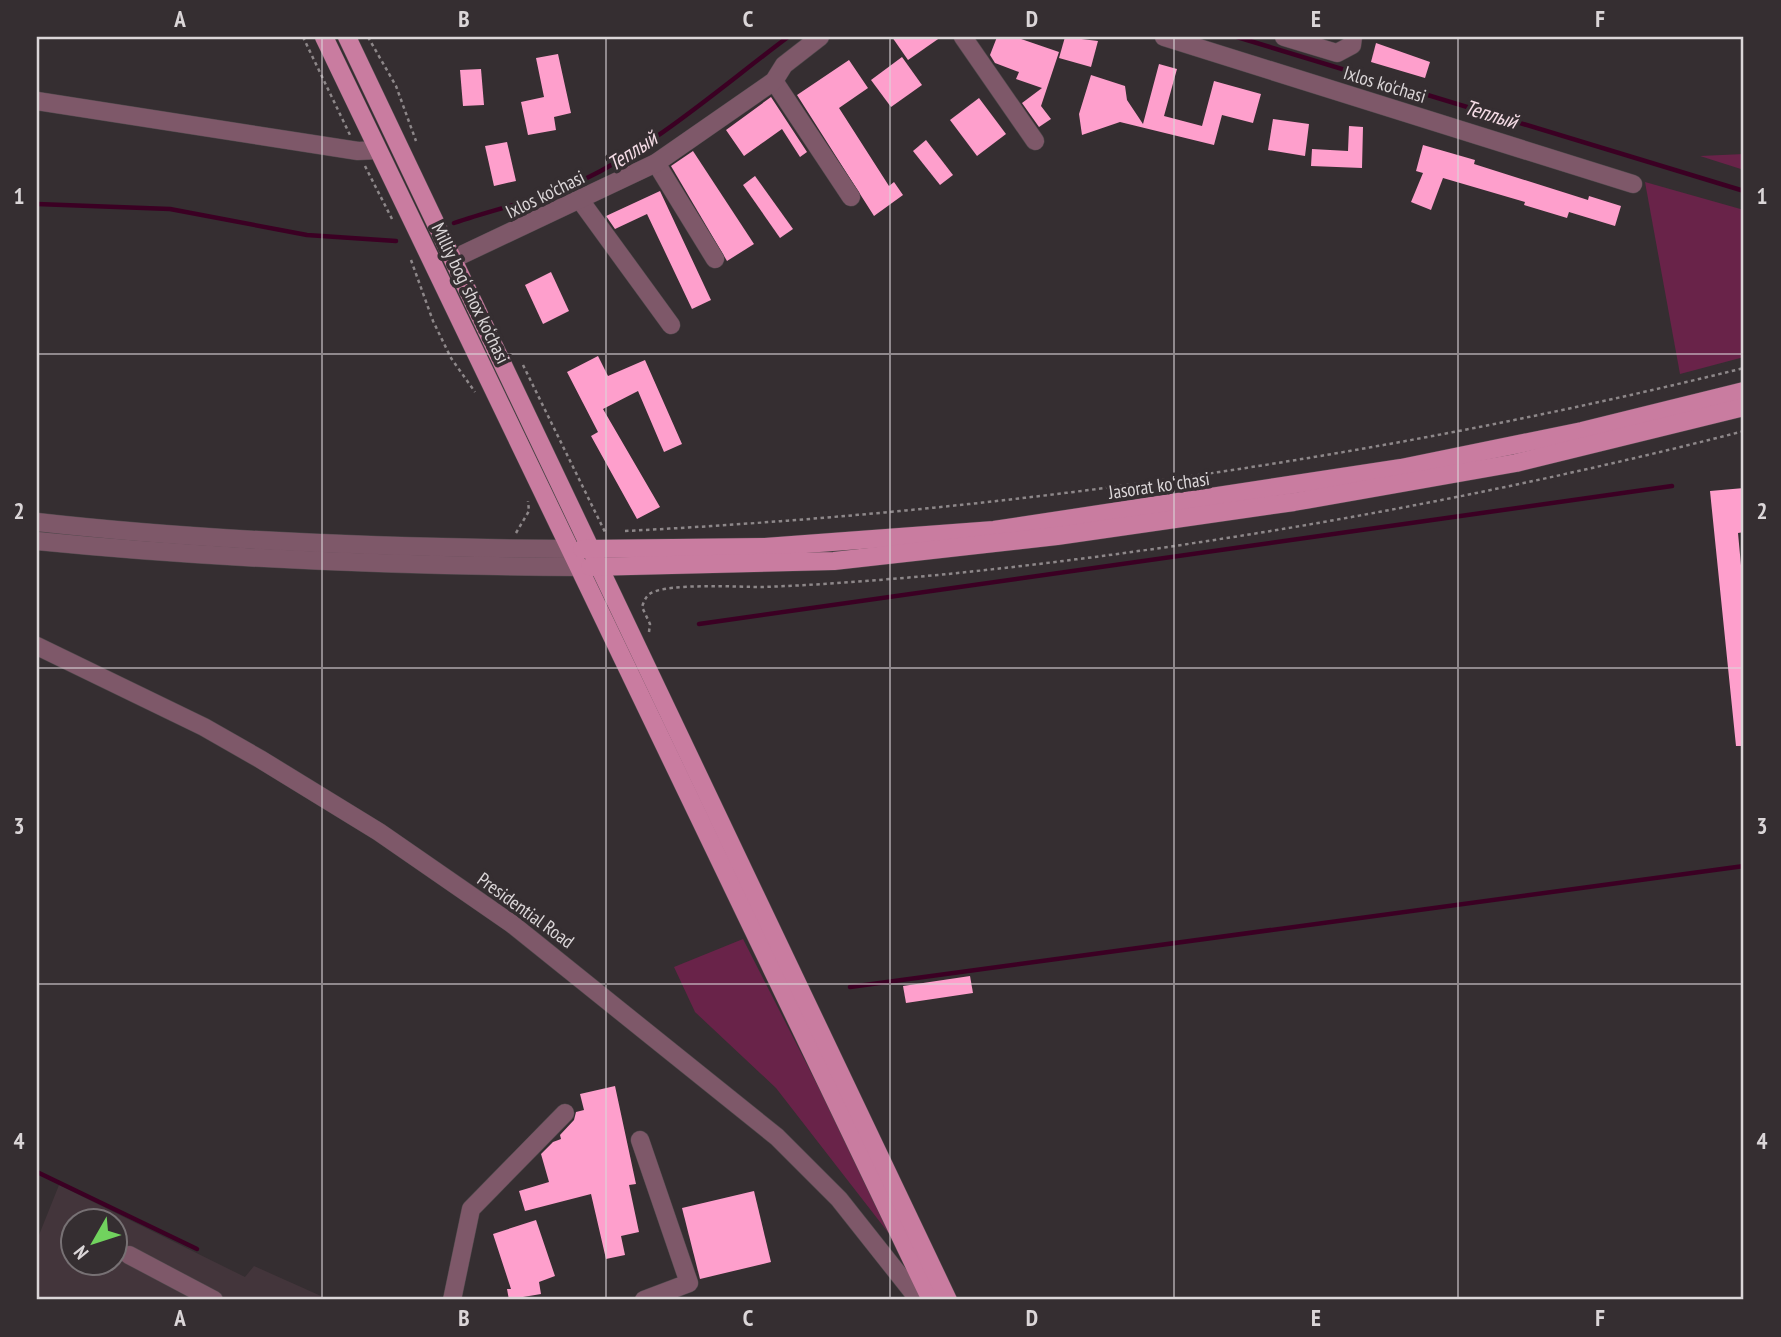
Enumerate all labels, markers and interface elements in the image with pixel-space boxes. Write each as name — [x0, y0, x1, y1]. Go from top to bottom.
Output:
text: A — [173, 4, 186, 33]
text: B — [458, 4, 470, 33]
text: C — [743, 4, 754, 33]
text: D — [1026, 4, 1038, 33]
text: E — [1311, 4, 1321, 33]
text: F — [1595, 4, 1605, 33]
street label: Ixlos ko'chasi — [1341, 60, 1429, 108]
water label: Теплый — [1461, 93, 1522, 135]
water label: Теплый — [602, 124, 663, 177]
street label: Ixlos ko'chasi — [502, 165, 588, 223]
text: 1 — [14, 181, 25, 210]
text: 1 — [1757, 181, 1768, 210]
street label: Milliy bog‘ shox ko‘chasi — [427, 219, 515, 367]
street label: Jasorat koʻchasi — [1106, 466, 1211, 504]
text: 2 — [14, 496, 25, 525]
text: 2 — [1757, 496, 1768, 525]
text: 3 — [14, 811, 25, 840]
text: 3 — [1757, 811, 1768, 840]
street label: Presidential Road — [473, 867, 579, 953]
text: 4 — [14, 1126, 25, 1155]
text: 4 — [1757, 1126, 1768, 1155]
north arrow — [60, 1208, 130, 1278]
text: N — [68, 1241, 93, 1264]
text: A — [173, 1303, 186, 1332]
text: B — [458, 1303, 470, 1332]
text: C — [743, 1303, 754, 1332]
text: D — [1026, 1303, 1038, 1332]
text: E — [1311, 1303, 1321, 1332]
text: F — [1595, 1303, 1605, 1332]

